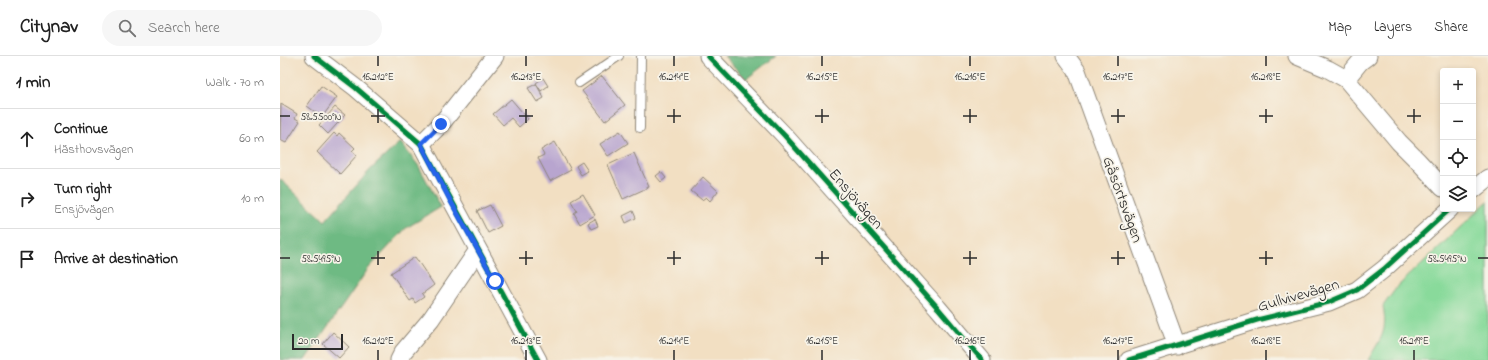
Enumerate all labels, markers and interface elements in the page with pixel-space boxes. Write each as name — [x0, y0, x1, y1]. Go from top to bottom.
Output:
search box — [102, 10, 382, 46]
text: Citynav — [20, 14, 78, 41]
icon: search — [116, 17, 138, 39]
text: Search here — [148, 17, 220, 39]
text: Map — [1328, 17, 1352, 38]
text: Layers — [1374, 17, 1412, 38]
text: Share — [1434, 17, 1468, 38]
map controls — [1440, 68, 1476, 212]
button: + — [1440, 68, 1476, 104]
text: 1 min — [16, 70, 50, 95]
text: 16.212°E — [362, 70, 394, 85]
text: 16.213°E — [511, 70, 541, 85]
text: 16.214°E — [659, 70, 689, 85]
text: 16.215°E — [806, 70, 838, 85]
text: 16.216°E — [955, 70, 985, 85]
text: 16.217°E — [1103, 70, 1133, 85]
text: 16.218°E — [1251, 70, 1281, 85]
text: Walk · 70 m — [205, 73, 264, 92]
button: − — [1440, 104, 1476, 140]
text: 58.5500°N — [300, 110, 342, 125]
route end — [432, 115, 450, 133]
text: Continue — [54, 118, 108, 140]
icon: ahead — [16, 128, 38, 150]
text: 60 m — [239, 129, 264, 148]
text: Hästhovsvägen — [54, 140, 133, 159]
button: locate — [1440, 140, 1476, 176]
street label: Gåsörtsvägen — [1095, 153, 1149, 246]
street label: Ensjövägen — [822, 164, 889, 235]
button: layers — [1440, 176, 1476, 212]
text: Turn right — [54, 178, 112, 200]
icon: right — [16, 188, 38, 210]
text: 10 m — [241, 189, 264, 208]
text: Ensjövägen — [54, 200, 114, 219]
icon: arrive — [16, 248, 38, 270]
text: Arrive at destination — [54, 248, 178, 270]
text: 58.5495°N — [301, 252, 341, 267]
text: 58.5495°N — [1427, 252, 1467, 267]
route start — [486, 272, 504, 290]
street label: Gullvivevägen — [1255, 273, 1342, 319]
scale bar — [292, 332, 343, 351]
text: 20 m — [298, 333, 320, 349]
text: 16.212°E — [362, 334, 394, 349]
text: 16.213°E — [511, 334, 541, 349]
text: 16.214°E — [659, 334, 689, 349]
text: 16.215°E — [806, 334, 838, 349]
text: 16.216°E — [955, 334, 985, 349]
text: 16.217°E — [1103, 334, 1133, 349]
text: 16.218°E — [1251, 334, 1281, 349]
text: 16.219°E — [1399, 334, 1429, 349]

